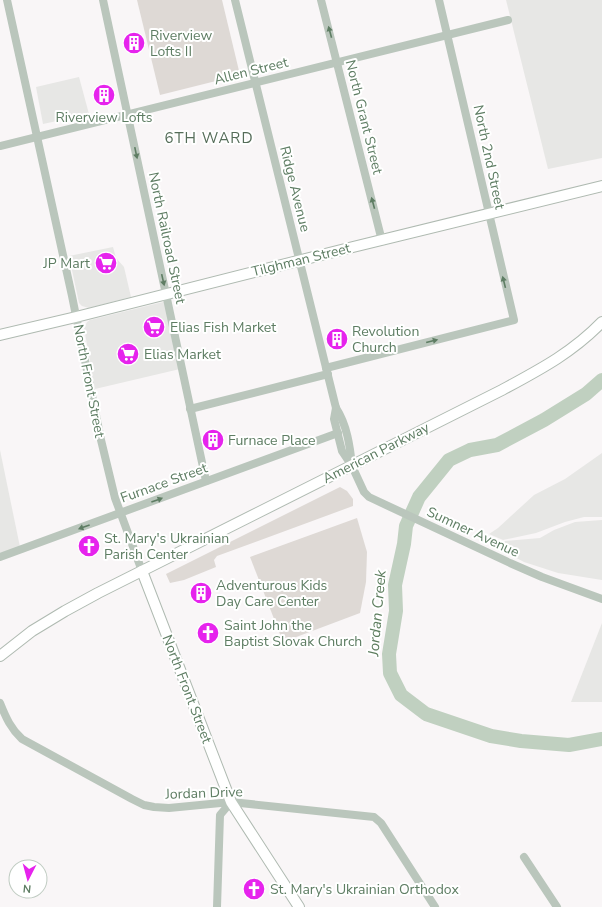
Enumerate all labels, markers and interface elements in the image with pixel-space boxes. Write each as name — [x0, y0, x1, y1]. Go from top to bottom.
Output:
one-way arrow — [326, 25, 332, 38]
place label: Riverview Lofts II — [150, 26, 212, 61]
building icon: Riverview Lofts II — [121, 30, 147, 56]
street label: Allen Street — [212, 53, 290, 89]
street label: North Grant Street — [341, 58, 387, 176]
building icon: Riverview Lofts — [91, 82, 117, 108]
street label: North 2nd Street — [469, 103, 509, 211]
place label: Riverview Lofts — [56, 108, 153, 127]
district label: 6TH WARD — [164, 128, 254, 148]
street label: Ridge Avenue — [275, 144, 315, 234]
one-way arrow — [133, 147, 139, 159]
street label: North Railroad Street — [144, 170, 190, 306]
one-way arrow — [369, 197, 375, 209]
street label: Tilghman Street — [250, 239, 352, 281]
supermarket icon: JP Mart — [93, 250, 119, 276]
place label: JP Mart — [42, 254, 90, 273]
one-way arrow — [161, 274, 167, 286]
one-way arrow — [501, 276, 507, 288]
supermarket icon: Elias Fish Market — [141, 314, 167, 340]
place label: Elias Fish Market — [170, 318, 276, 337]
place label: Revolution Church — [352, 322, 419, 357]
street label: North Front Street — [69, 323, 109, 439]
building icon: Revolution Church — [324, 326, 350, 352]
one-way arrow — [426, 338, 438, 344]
supermarket icon: Elias Market — [115, 341, 141, 367]
place label: Elias Market — [144, 345, 221, 364]
street label: American Parkway — [319, 418, 433, 488]
building icon: Furnace Place — [200, 427, 226, 453]
place label: Furnace Place — [228, 431, 315, 450]
street label: Furnace Street — [118, 458, 210, 508]
one-way arrow — [152, 496, 164, 502]
street label: Sumner Avenue — [424, 502, 522, 562]
one-way arrow — [78, 524, 90, 530]
place label: St. Mary's Ukrainian Parish Center — [104, 529, 229, 564]
church icon: St. Mary's Ukrainian Parish Center — [76, 533, 102, 559]
water label: Jordan Creek — [363, 569, 391, 658]
place label: Adventurous Kids Day Care Center — [216, 576, 328, 611]
building icon: Adventurous Kids Day Care Center — [188, 580, 214, 606]
place label: Saint John the Baptist Slovak Church — [224, 616, 362, 651]
church icon: Saint John the Baptist Slovak Church — [195, 620, 221, 646]
street label: North Front Street — [158, 632, 216, 746]
street label: Jordan Drive — [164, 782, 243, 804]
north arrow — [8, 859, 48, 899]
church icon: St. Mary's Ukrainian Orthodox — [241, 876, 267, 902]
place label: St. Mary's Ukrainian Orthodox — [270, 880, 459, 899]
text: N — [22, 881, 32, 896]

